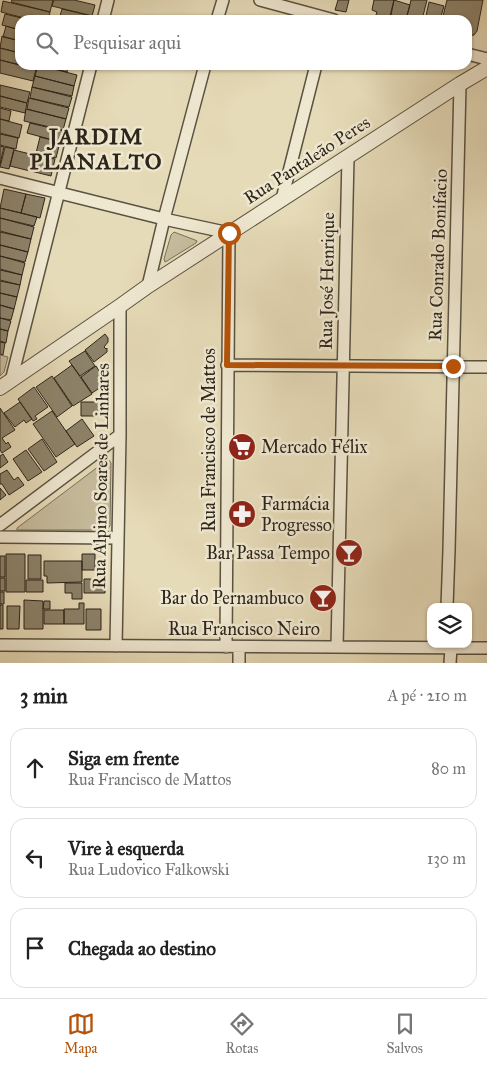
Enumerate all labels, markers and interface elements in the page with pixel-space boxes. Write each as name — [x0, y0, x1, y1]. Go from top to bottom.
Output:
search box — [15, 15, 472, 70]
icon: search — [33, 29, 61, 57]
text: Pesquisar aqui — [73, 31, 181, 54]
street label: Rua Pantaleão Peres — [240, 111, 374, 209]
district label: JARDIM PLANALTO — [29, 123, 163, 175]
street label: Rua Conrado Bonifacio — [424, 168, 452, 342]
street label: Rua José Henrique — [315, 212, 340, 350]
route start — [218, 222, 241, 245]
street label: Rua Francisco de Mattos — [198, 348, 220, 532]
route end — [442, 355, 465, 378]
street label: Rua Alpino Soares de Linhares — [88, 363, 114, 589]
supermarket icon: Mercado Félix — [227, 432, 257, 462]
place label: Mercado Félix — [261, 436, 368, 458]
place label: Farmácia Progresso — [261, 493, 332, 537]
pharmacy icon: Farmácia Progresso — [227, 499, 257, 529]
bar icon: Bar Passa Tempo — [334, 538, 364, 568]
place label: Bar Passa Tempo — [206, 542, 330, 564]
bar icon: Bar do Pernambuco — [308, 583, 338, 613]
place label: Bar do Pernambuco — [160, 587, 304, 609]
map controls — [427, 603, 472, 648]
button: layers — [427, 603, 472, 648]
street label: Rua Francisco Neiro — [168, 618, 320, 640]
text: 3 min — [20, 683, 68, 709]
text: A pé · 210 m — [387, 686, 467, 705]
text: Siga em frente — [68, 747, 179, 770]
icon: ahead — [21, 754, 49, 782]
text: 80 m — [431, 759, 466, 778]
text: Rua Francisco de Mattos — [68, 770, 231, 789]
text: Vire à esquerda — [68, 837, 184, 860]
icon: left — [21, 844, 49, 872]
text: 130 m — [427, 849, 466, 868]
text: Rua Ludovico Falkowski — [68, 860, 229, 879]
icon: arrive — [21, 934, 49, 962]
text: Chegada ao destino — [68, 937, 216, 960]
tab: Mapa — [64, 1010, 97, 1057]
tab: Rotas — [225, 1010, 258, 1057]
tab: Salvos — [386, 1010, 423, 1057]

